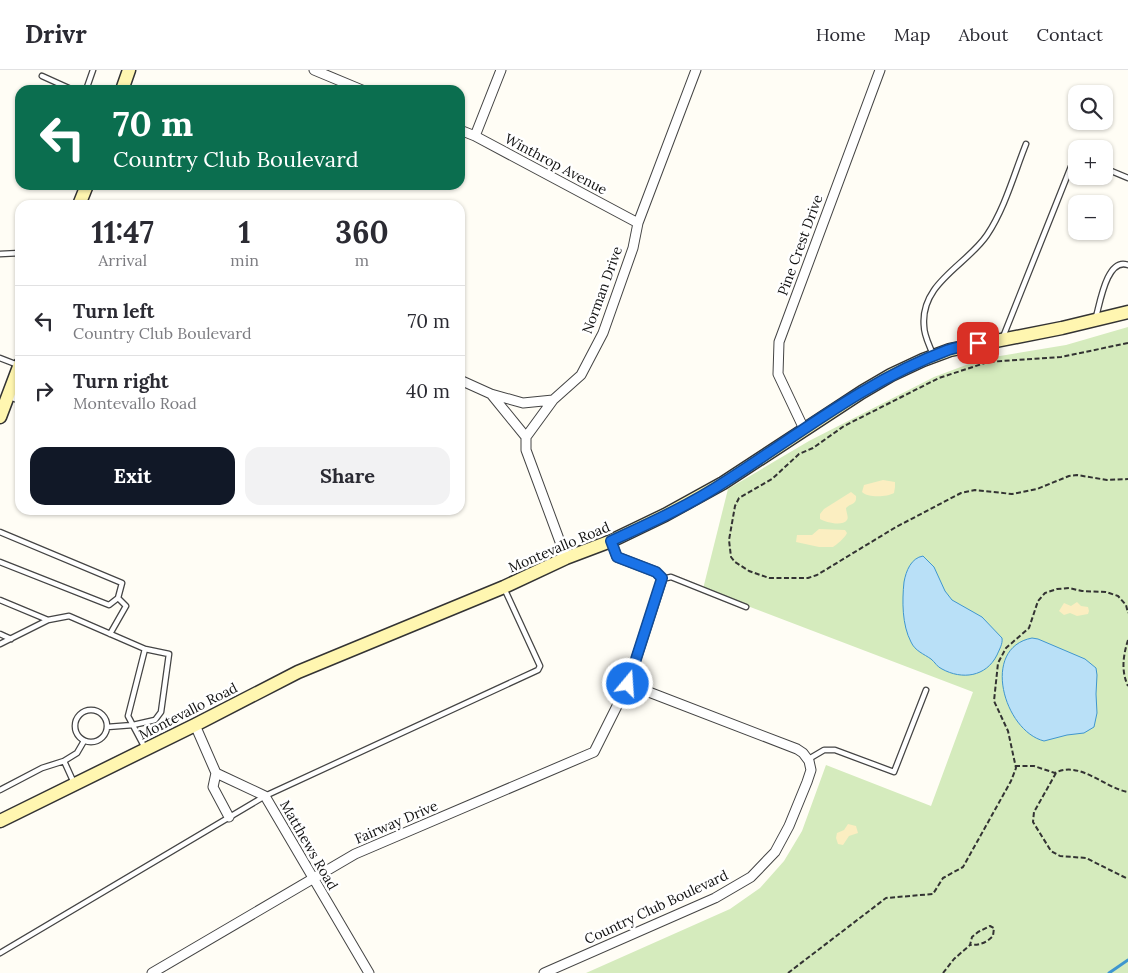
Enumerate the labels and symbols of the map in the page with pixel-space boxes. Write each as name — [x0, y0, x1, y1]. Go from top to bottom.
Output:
street label: Winthrop Avenue — [502, 129, 611, 199]
street label: Pine Crest Drive — [773, 192, 827, 298]
street label: Norman Drive — [578, 243, 626, 336]
pin — [957, 322, 999, 364]
street label: Montevallo Road — [506, 518, 612, 576]
position arrow — [601, 657, 653, 709]
street label: Montevallo Road — [136, 678, 240, 744]
street label: Fairway Drive — [352, 796, 441, 848]
street label: Matthews Road — [276, 797, 342, 893]
street label: Country Club Boulevard — [581, 866, 731, 948]

